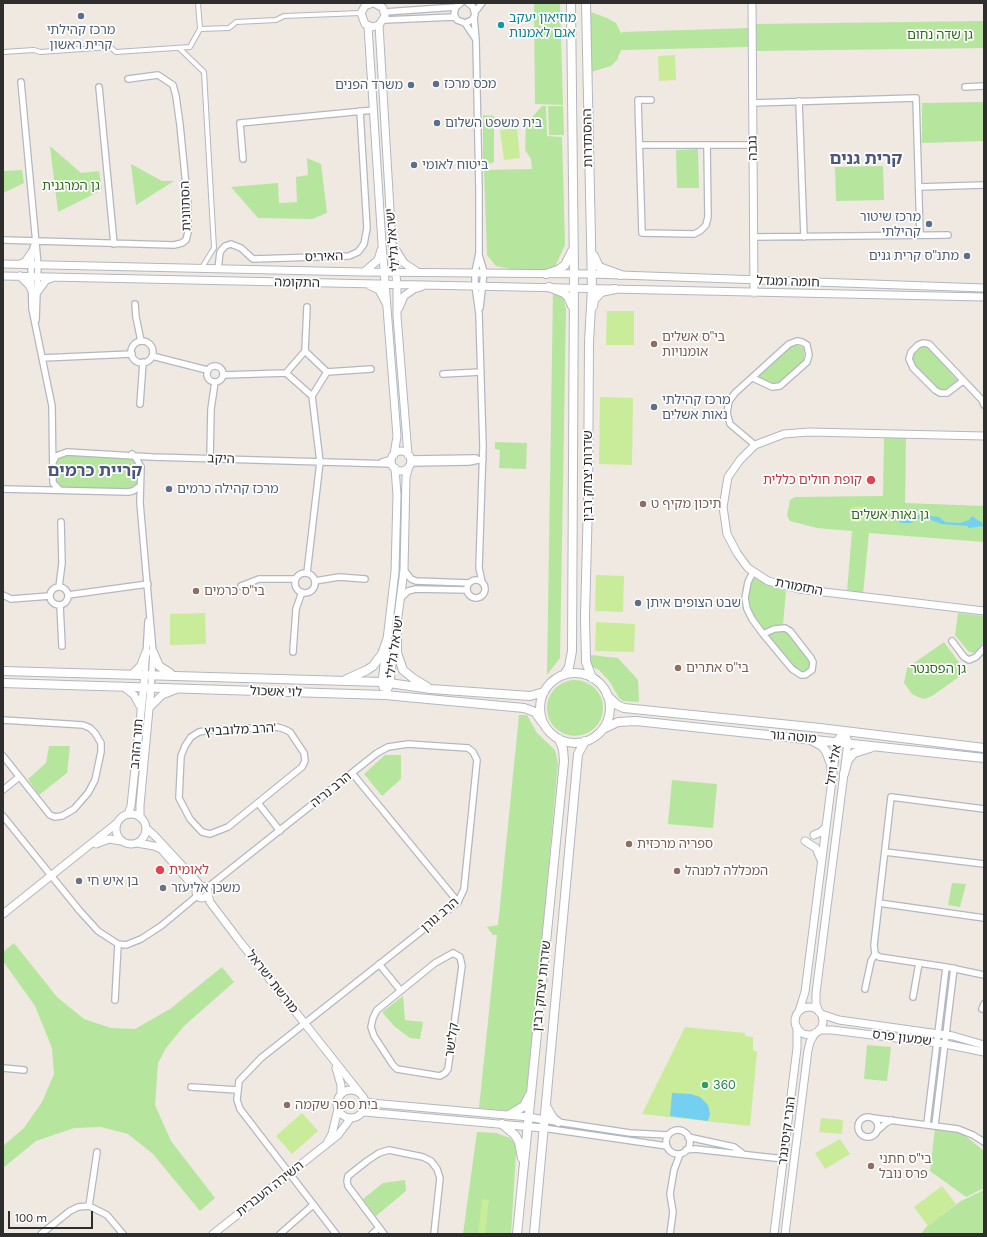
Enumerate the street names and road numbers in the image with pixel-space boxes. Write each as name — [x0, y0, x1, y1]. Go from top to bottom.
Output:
street label: ההסתדרות — [580, 108, 596, 168]
street label: נגבה — [745, 135, 761, 161]
street label: הסתוונית — [177, 181, 195, 231]
street label: ישראל גלילי — [382, 207, 404, 273]
street label: האיריס — [304, 249, 344, 265]
street label: חומה ומגדל — [756, 273, 820, 291]
street label: התקומה — [274, 275, 320, 291]
street label: שדרות יצחק רבין — [580, 430, 596, 522]
street label: היקב — [207, 451, 235, 467]
street label: התזמורת — [774, 575, 824, 599]
street label: ישראל גלילי — [383, 614, 407, 680]
street label: לוי אשכול — [250, 683, 302, 701]
street label: תור הזהב — [127, 718, 147, 770]
street label: הרב מלובביץ' — [204, 720, 276, 740]
street label: מוטה גור — [769, 727, 817, 747]
street label: אלי ויזל — [823, 744, 845, 786]
street label: הרב נריה — [307, 769, 355, 811]
street label: הרב גורן — [418, 894, 462, 936]
street label: שדרות יצחק רבין — [529, 940, 555, 1032]
street label: מורשת ישראל — [243, 947, 301, 1017]
street label: קלישר — [442, 1022, 462, 1058]
street label: שמעון פרס — [871, 1027, 933, 1049]
street label: הנרי קיסינג'ר — [775, 1096, 799, 1166]
street label: השירה העברית — [233, 1158, 307, 1220]

